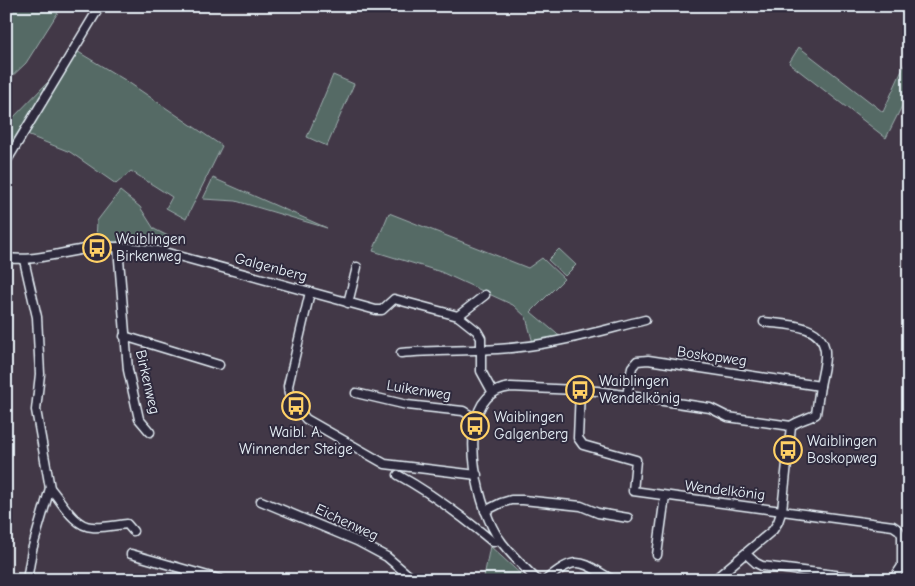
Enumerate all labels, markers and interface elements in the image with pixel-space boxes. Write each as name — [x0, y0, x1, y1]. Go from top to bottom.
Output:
place label: Waiblingen Birkenweg — [116, 230, 186, 265]
bus stop icon: Waiblingen Birkenweg — [82, 233, 112, 263]
street label: Galgenberg — [233, 249, 309, 285]
street label: Boskopweg — [676, 342, 748, 370]
street label: Birkenweg — [132, 348, 164, 416]
place label: Waiblingen Wendelkönig — [599, 372, 680, 407]
bus stop icon: Waiblingen Wendelkönig — [565, 375, 595, 405]
street label: Luikenweg — [385, 376, 453, 404]
bus stop icon: Waibl. A. Winnender Steige — [281, 391, 311, 421]
place label: Waiblingen Galgenberg — [494, 408, 569, 443]
bus stop icon: Waiblingen Galgenberg — [460, 411, 490, 441]
place label: Waibl. A. Winnender Steige — [239, 423, 353, 458]
place label: Waiblingen Boskopweg — [807, 432, 877, 467]
bus stop icon: Waiblingen Boskopweg — [773, 435, 803, 465]
street label: Wendelkönig — [684, 476, 766, 504]
street label: Eichenweg — [313, 500, 381, 544]

